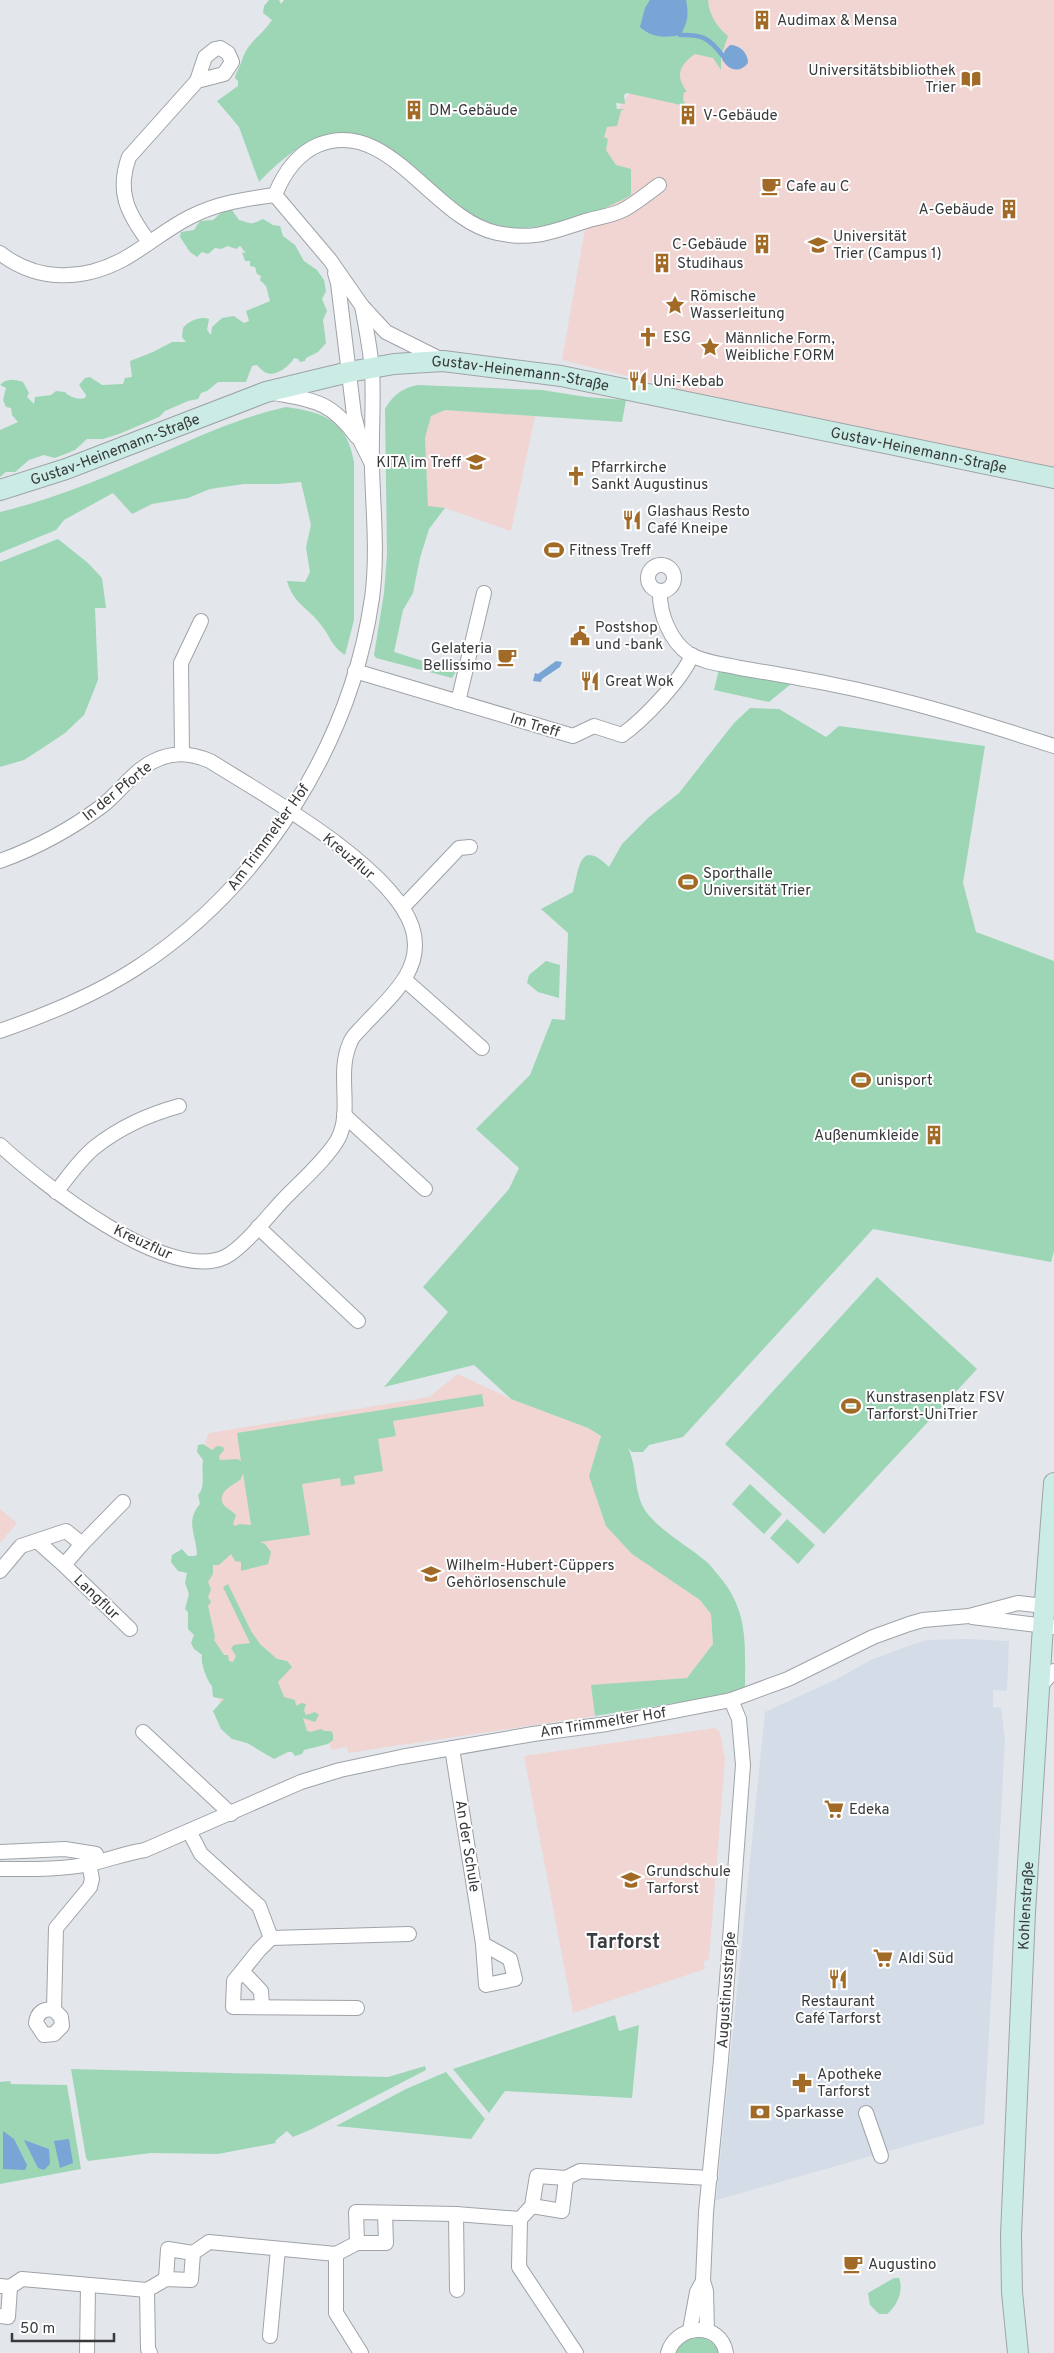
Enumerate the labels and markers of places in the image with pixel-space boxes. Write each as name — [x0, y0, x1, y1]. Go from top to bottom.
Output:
building icon: Audimax & Mensa — [751, 9, 773, 31]
place label: Audimax & Mensa — [777, 12, 897, 31]
place label: Universitätsbibliothek Trier — [808, 62, 956, 98]
library icon: Universitätsbibliothek Trier — [960, 68, 982, 90]
building icon: DM-Gebäude — [403, 99, 425, 121]
place label: DM-Gebäude — [429, 102, 517, 121]
building icon: V-Gebäude — [677, 104, 699, 126]
place label: V-Gebäude — [703, 107, 778, 126]
cafe icon: Cafe au C — [760, 175, 782, 197]
place label: Cafe au C — [786, 178, 849, 197]
building icon: A-Gebäude — [998, 198, 1020, 220]
place label: A-Gebäude — [918, 201, 994, 220]
place label: Universität Trier (Campus 1) — [833, 228, 942, 264]
building icon: C-Gebäude — [751, 233, 773, 255]
school or university icon: Universität Trier (Campus 1) — [807, 234, 829, 256]
place label: C-Gebäude — [672, 236, 747, 255]
building icon: Studihaus — [651, 252, 673, 274]
place label: Studihaus — [677, 255, 744, 274]
place label: Römische Wasserleitung — [690, 288, 785, 324]
place icon: Römische Wasserleitung — [664, 294, 686, 316]
church icon: ESG — [637, 326, 659, 348]
place label: ESG — [663, 329, 691, 348]
place label: Männliche Form, Weibliche FORM — [725, 330, 835, 366]
place icon: Männliche Form, Weibliche FORM — [699, 336, 721, 358]
restaurant icon: Uni-Kebab — [627, 370, 649, 392]
place label: Uni-Kebab — [653, 373, 724, 392]
school or university icon: KITA im Treff — [465, 451, 487, 473]
place label: KITA im Treff — [376, 454, 461, 473]
place label: Pfarrkirche Sankt Augustinus — [591, 459, 708, 495]
church icon: Pfarrkirche Sankt Augustinus — [565, 465, 587, 487]
place label: Glashaus Resto Café Kneipe — [647, 503, 750, 539]
restaurant icon: Glashaus Resto Café Kneipe — [621, 509, 643, 531]
sports icon: Fitness Treff — [543, 539, 565, 561]
place label: Fitness Treff — [569, 542, 651, 561]
place label: Postshop und -bank — [595, 619, 663, 655]
public building icon: Postshop und -bank — [569, 625, 591, 647]
place label: Gelateria Bellissimo — [423, 640, 492, 676]
cafe icon: Gelateria Bellissimo — [496, 646, 518, 668]
restaurant icon: Great Wok — [579, 670, 601, 692]
place label: Great Wok — [605, 673, 674, 692]
place label: Sporthalle Universität Trier — [703, 865, 811, 901]
sports icon: Sporthalle Universität Trier — [677, 871, 699, 893]
sports icon: unisport — [850, 1069, 872, 1091]
place label: unisport — [876, 1072, 933, 1091]
building icon: Außenumkleide — [923, 1124, 945, 1146]
place label: Außenumkleide — [814, 1127, 919, 1146]
place label: Kunstrasenplatz FSV Tarforst-UniTrier — [866, 1389, 1005, 1425]
sports icon: Kunstrasenplatz FSV Tarforst-UniTrier — [840, 1395, 862, 1417]
place label: Wilhelm-Hubert-Cüppers Gehörlosenschule — [446, 1557, 615, 1593]
school or university icon: Wilhelm-Hubert-Cüppers Gehörlosenschule — [420, 1563, 442, 1585]
supermarket icon: Edeka — [823, 1798, 845, 1820]
place label: Edeka — [849, 1801, 889, 1820]
place label: Grundschule Tarforst — [646, 1863, 731, 1899]
school or university icon: Grundschule Tarforst — [620, 1869, 642, 1891]
supermarket icon: Aldi Süd — [872, 1947, 894, 1969]
place label: Aldi Süd — [898, 1950, 954, 1969]
restaurant icon: Restaurant Café Tarforst — [827, 1968, 849, 1990]
place label: Restaurant Café Tarforst — [795, 1993, 881, 2029]
place label: Apotheke Tarforst — [817, 2066, 882, 2102]
pharmacy icon: Apotheke Tarforst — [791, 2072, 813, 2094]
bank icon: Sparkasse — [749, 2101, 771, 2123]
place label: Sparkasse — [775, 2104, 844, 2123]
cafe icon: Augustino — [842, 2253, 864, 2275]
place label: Augustino — [868, 2256, 936, 2275]

